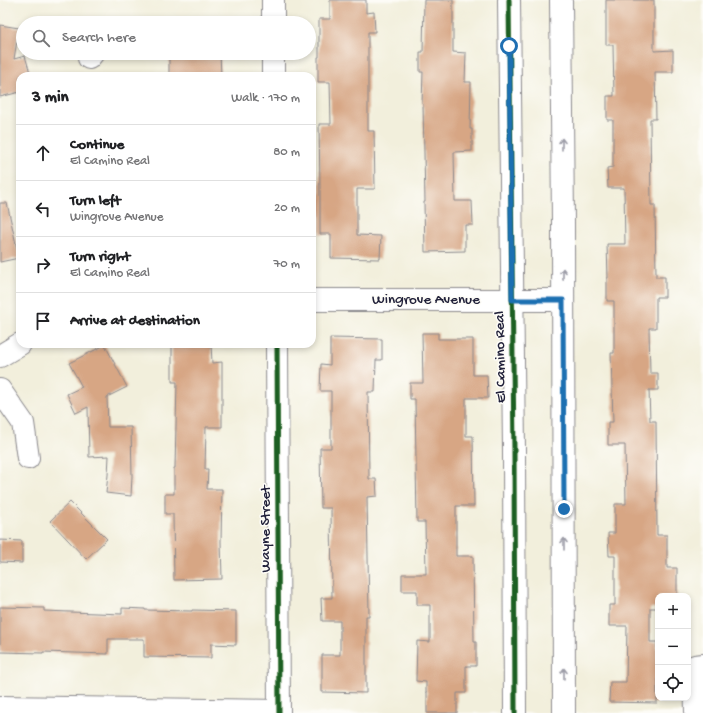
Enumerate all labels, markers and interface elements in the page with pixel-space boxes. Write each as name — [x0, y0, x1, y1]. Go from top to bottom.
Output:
search box — [16, 16, 316, 60]
icon: search — [30, 27, 52, 49]
text: Search here — [62, 29, 136, 47]
route start — [500, 37, 518, 55]
text: 3 min — [32, 88, 69, 108]
text: Walk · 170 m — [231, 91, 300, 106]
text: Continue — [70, 136, 124, 154]
one-way arrow — [558, 138, 566, 151]
icon: ahead — [32, 142, 54, 164]
text: 80 m — [273, 145, 300, 160]
text: El Camino Real — [70, 154, 150, 169]
text: Turn left — [70, 192, 121, 210]
icon: left — [32, 198, 54, 220]
text: 20 m — [274, 201, 300, 216]
text: Wingrove Avenue — [70, 210, 163, 225]
text: Turn right — [70, 248, 130, 266]
icon: right — [32, 254, 54, 276]
text: 70 m — [274, 257, 300, 272]
text: El Camino Real — [70, 266, 150, 281]
one-way arrow — [559, 268, 567, 281]
street label: Wingrove Avenue — [372, 291, 480, 309]
icon: arrive — [32, 310, 54, 332]
street label: El Camino Real — [491, 311, 511, 403]
text: Arrive at destination — [70, 312, 200, 330]
street label: Wayne Street — [257, 484, 275, 572]
route end — [555, 500, 573, 518]
one-way arrow — [560, 538, 568, 551]
map controls — [655, 593, 691, 701]
button: + — [655, 593, 691, 629]
button: − — [655, 629, 691, 665]
button: locate — [655, 665, 691, 701]
one-way arrow — [560, 668, 568, 681]

